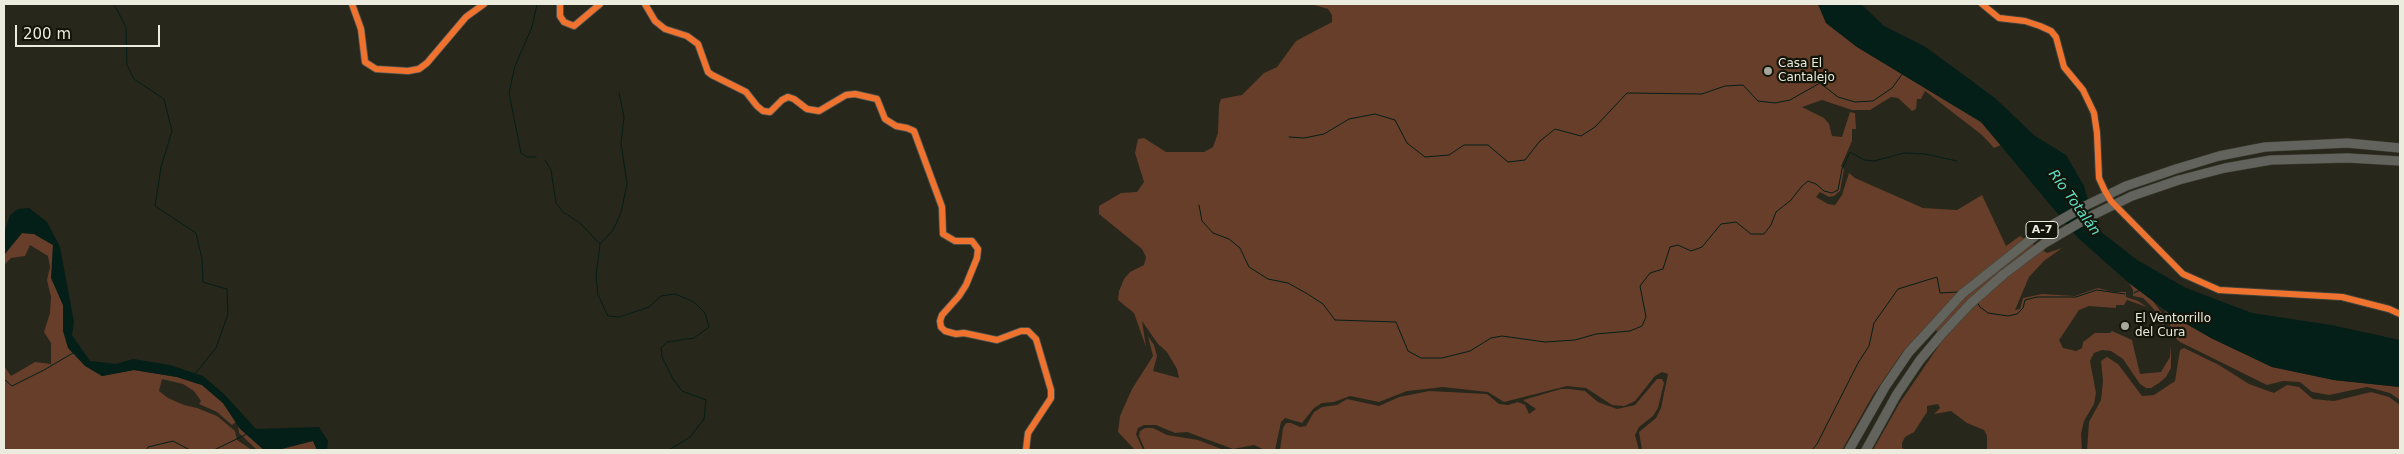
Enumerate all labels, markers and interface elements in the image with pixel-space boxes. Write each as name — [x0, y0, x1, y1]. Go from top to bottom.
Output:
scale bar — [18, 15, 162, 47]
text: 200 m — [23, 25, 71, 43]
place label: Casa El Cantalejo — [1778, 57, 1835, 85]
marker: Casa El Cantalejo — [1762, 65, 1774, 77]
water label: Río Totalán — [2044, 167, 2104, 239]
road number: A-7 — [2026, 222, 2058, 238]
place label: El Ventorrillo del Cura — [2135, 312, 2211, 340]
marker: El Ventorrillo del Cura — [2119, 320, 2131, 332]

